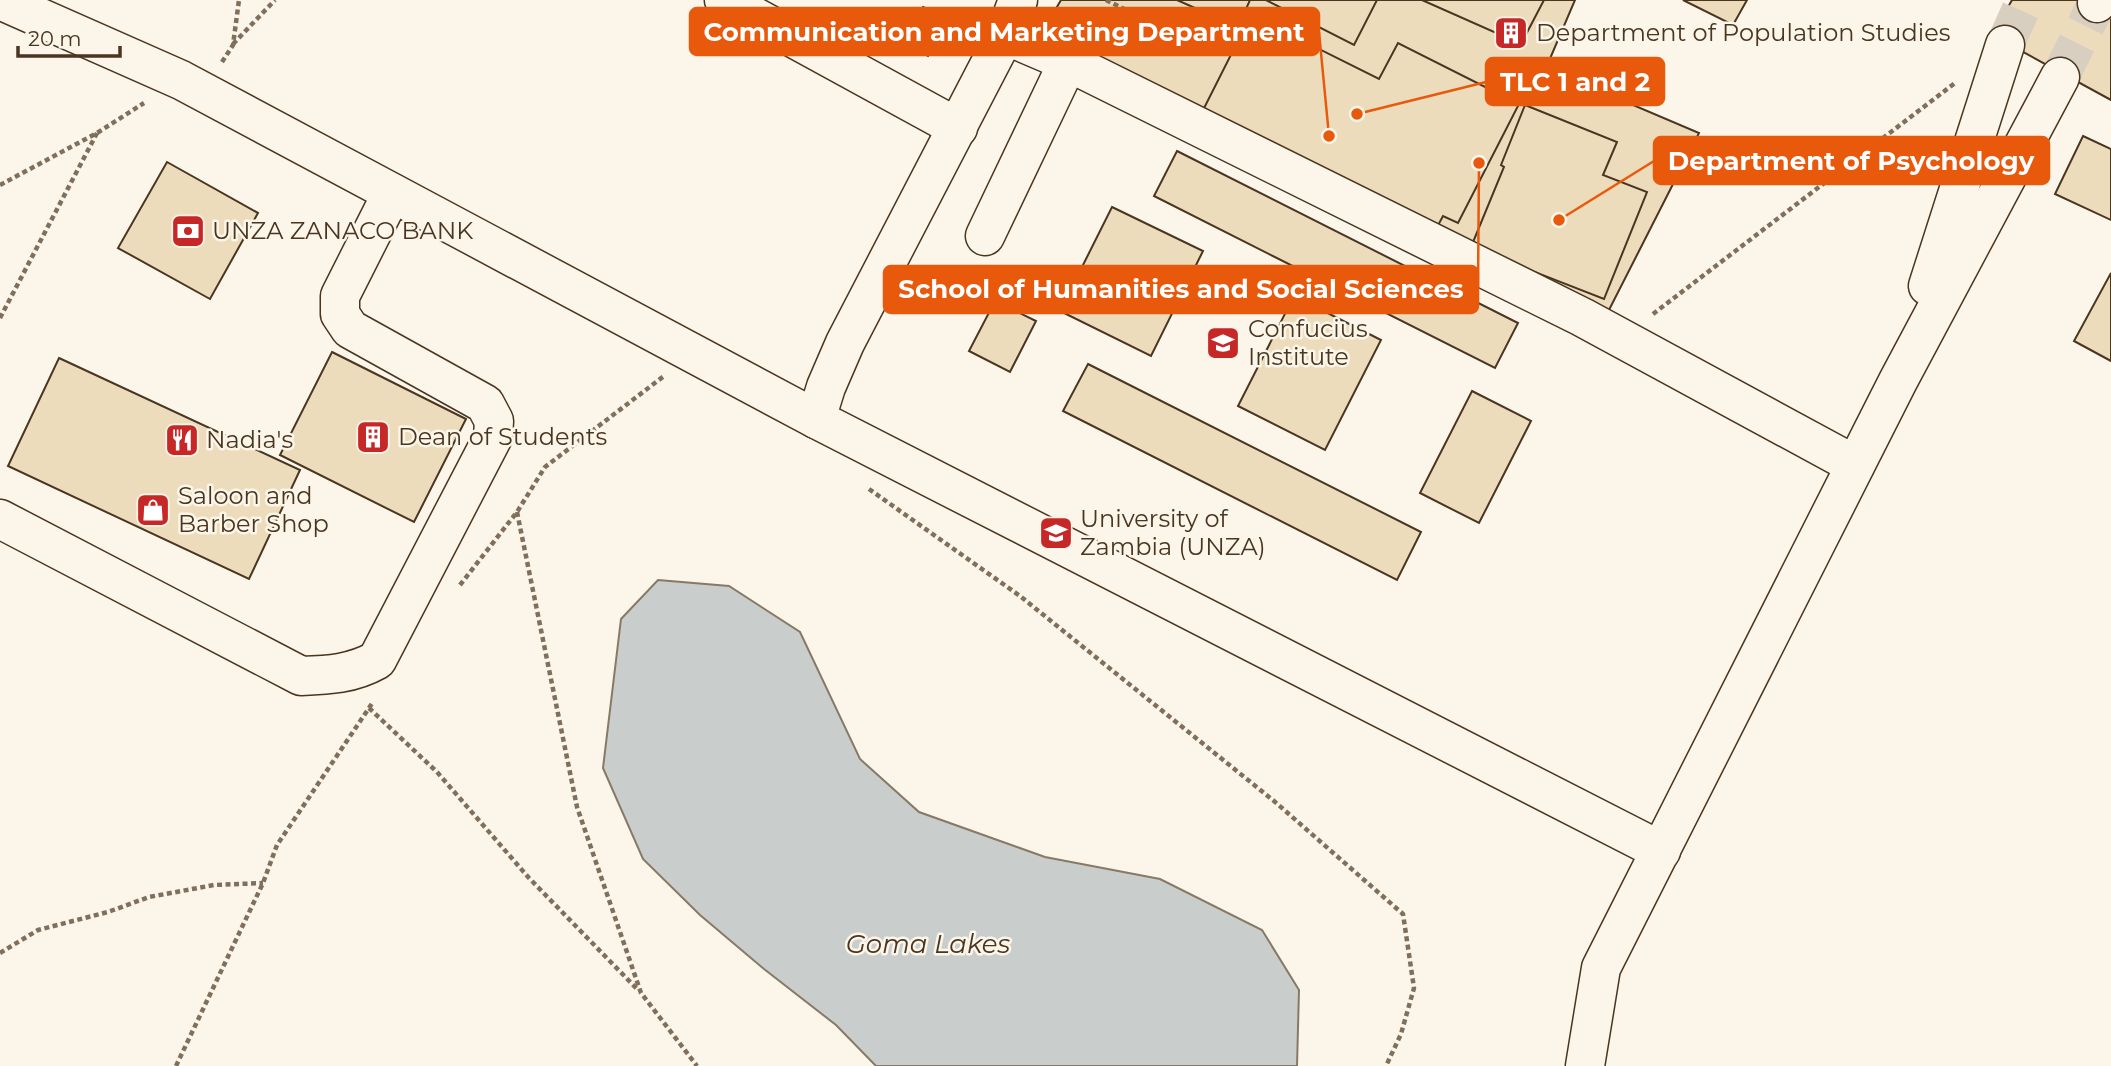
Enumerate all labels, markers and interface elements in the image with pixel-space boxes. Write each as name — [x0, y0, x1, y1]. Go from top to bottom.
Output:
callout: Communication and Marketing Department — [690, 8, 1319, 55]
scale bar — [18, 14, 119, 58]
building icon: Department of Population Studies — [1492, 14, 1530, 52]
text: Communication and Marketing Department — [703, 16, 1305, 48]
place label: Department of Population Studies — [1536, 18, 1950, 47]
text: 20 m — [28, 26, 82, 51]
callout: TLC 1 and 2 — [1486, 58, 1664, 105]
text: TLC 1 and 2 — [1500, 66, 1650, 98]
callout: Department of Psychology — [1654, 137, 2049, 184]
text: Department of Psychology — [1668, 145, 2035, 177]
bank icon: UNZA ZANACO BANK — [169, 212, 207, 250]
place label: UNZA ZANACO BANK — [212, 216, 473, 245]
callout: School of Humanities and Social Sciences — [884, 266, 1478, 313]
text: School of Humanities and Social Sciences — [898, 273, 1464, 305]
place label: Confucius Institute — [1248, 314, 1368, 371]
school or university icon: Confucius Institute — [1204, 324, 1242, 362]
building icon: Dean of Students — [354, 418, 392, 456]
restaurant icon: Nadia's — [163, 421, 201, 459]
place label: Dean of Students — [398, 422, 607, 451]
place label: Nadia's — [206, 425, 293, 454]
place label: Saloon and Barber Shop — [178, 481, 329, 538]
shop icon: Saloon and Barber Shop — [134, 491, 172, 529]
place label: University of Zambia (UNZA) — [1080, 504, 1266, 561]
school or university icon: University of Zambia (UNZA) — [1037, 514, 1075, 552]
water label: Goma Lakes — [846, 928, 1011, 960]

